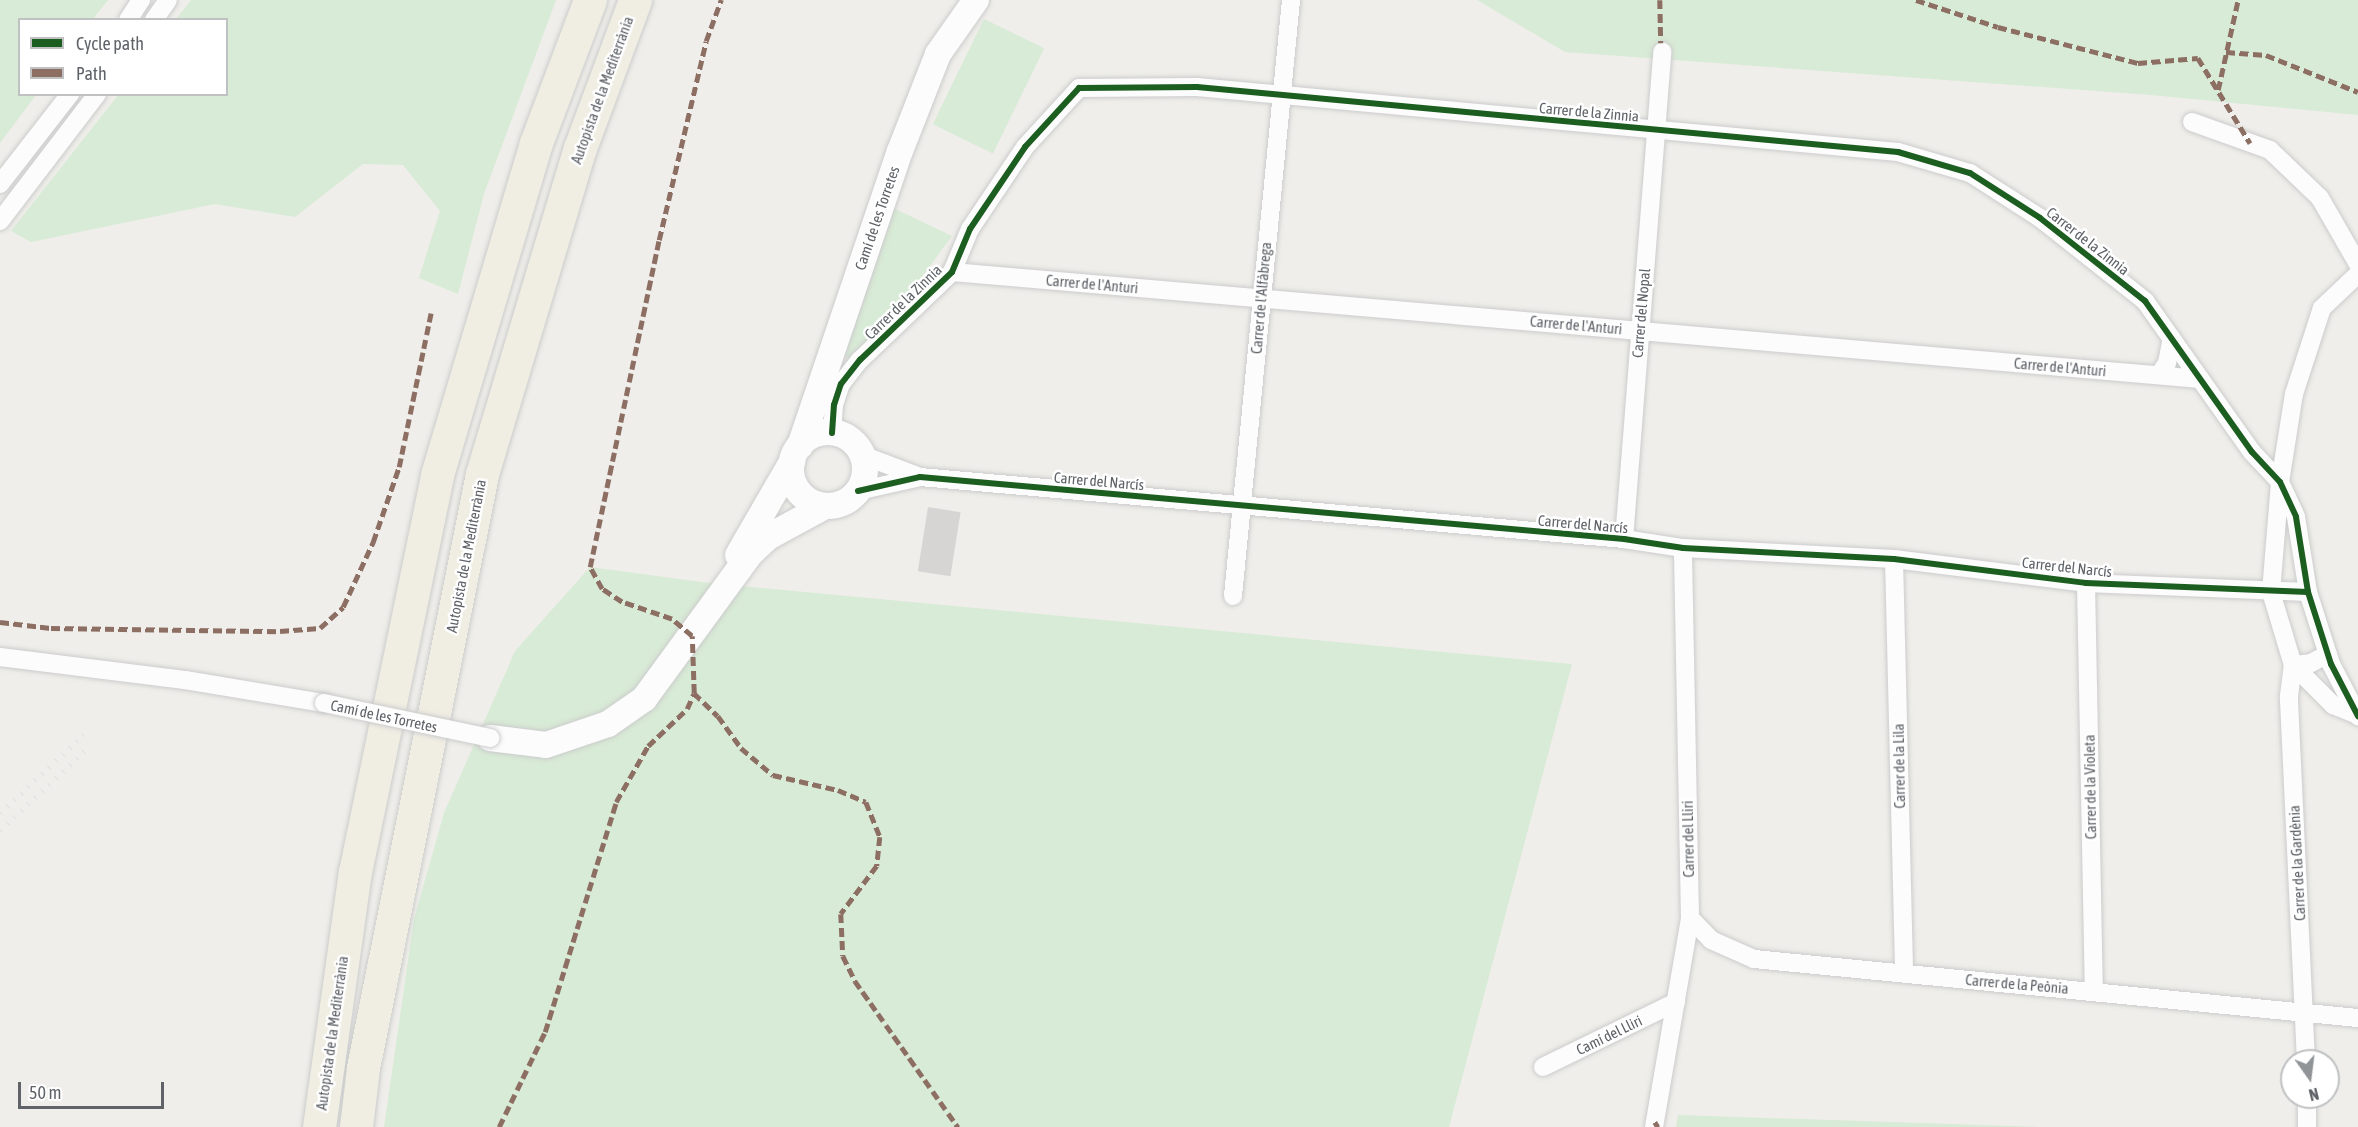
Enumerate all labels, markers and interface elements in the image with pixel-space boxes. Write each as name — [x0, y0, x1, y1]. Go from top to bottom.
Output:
street label: Autopista de la Mediterrània — [567, 14, 637, 166]
legend — [18, 18, 228, 96]
text: Cycle path — [76, 33, 144, 54]
text: Path — [76, 63, 107, 84]
street label: Carrer de la Zinnia — [1538, 99, 1640, 125]
street label: Camí de les Torretes — [851, 164, 903, 272]
street label: Carrer de la Zinnia — [2043, 203, 2133, 279]
street label: Carrer de l'Alfàbrega — [1247, 241, 1275, 355]
street label: Carrer de la Zinnia — [861, 261, 945, 343]
street label: Carrer del Nopal — [1628, 267, 1654, 359]
street label: Carrer de l'Anturi — [1045, 271, 1139, 297]
street label: Carrer de l'Anturi — [1529, 312, 1623, 338]
street label: Carrer de l'Anturi — [2013, 354, 2107, 380]
street label: Carrer del Narcís — [1053, 468, 1145, 494]
street label: Autopista de la Mediterrània — [442, 478, 490, 634]
street label: Carrer del Narcís — [1537, 511, 1629, 537]
street label: Carrer del Narcís — [2021, 553, 2113, 581]
street label: Camí de les Torretes — [329, 696, 439, 736]
street label: Carrer de la Lila — [1889, 723, 1909, 809]
street label: Carrer de la Violeta — [2080, 735, 2100, 839]
street label: Carrer del Lliri — [1678, 800, 1698, 878]
street label: Carrer de la Gardènia — [2285, 805, 2309, 921]
street label: Autopista de la Mediterrània — [312, 955, 352, 1111]
street label: Carrer de la Peònia — [1965, 971, 2069, 997]
street label: Camí del Lliri — [1573, 1011, 1645, 1059]
north arrow — [2280, 1049, 2340, 1109]
scale bar — [21, 1070, 166, 1108]
text: 50 m — [29, 1082, 61, 1103]
text: N — [2307, 1085, 2321, 1104]

